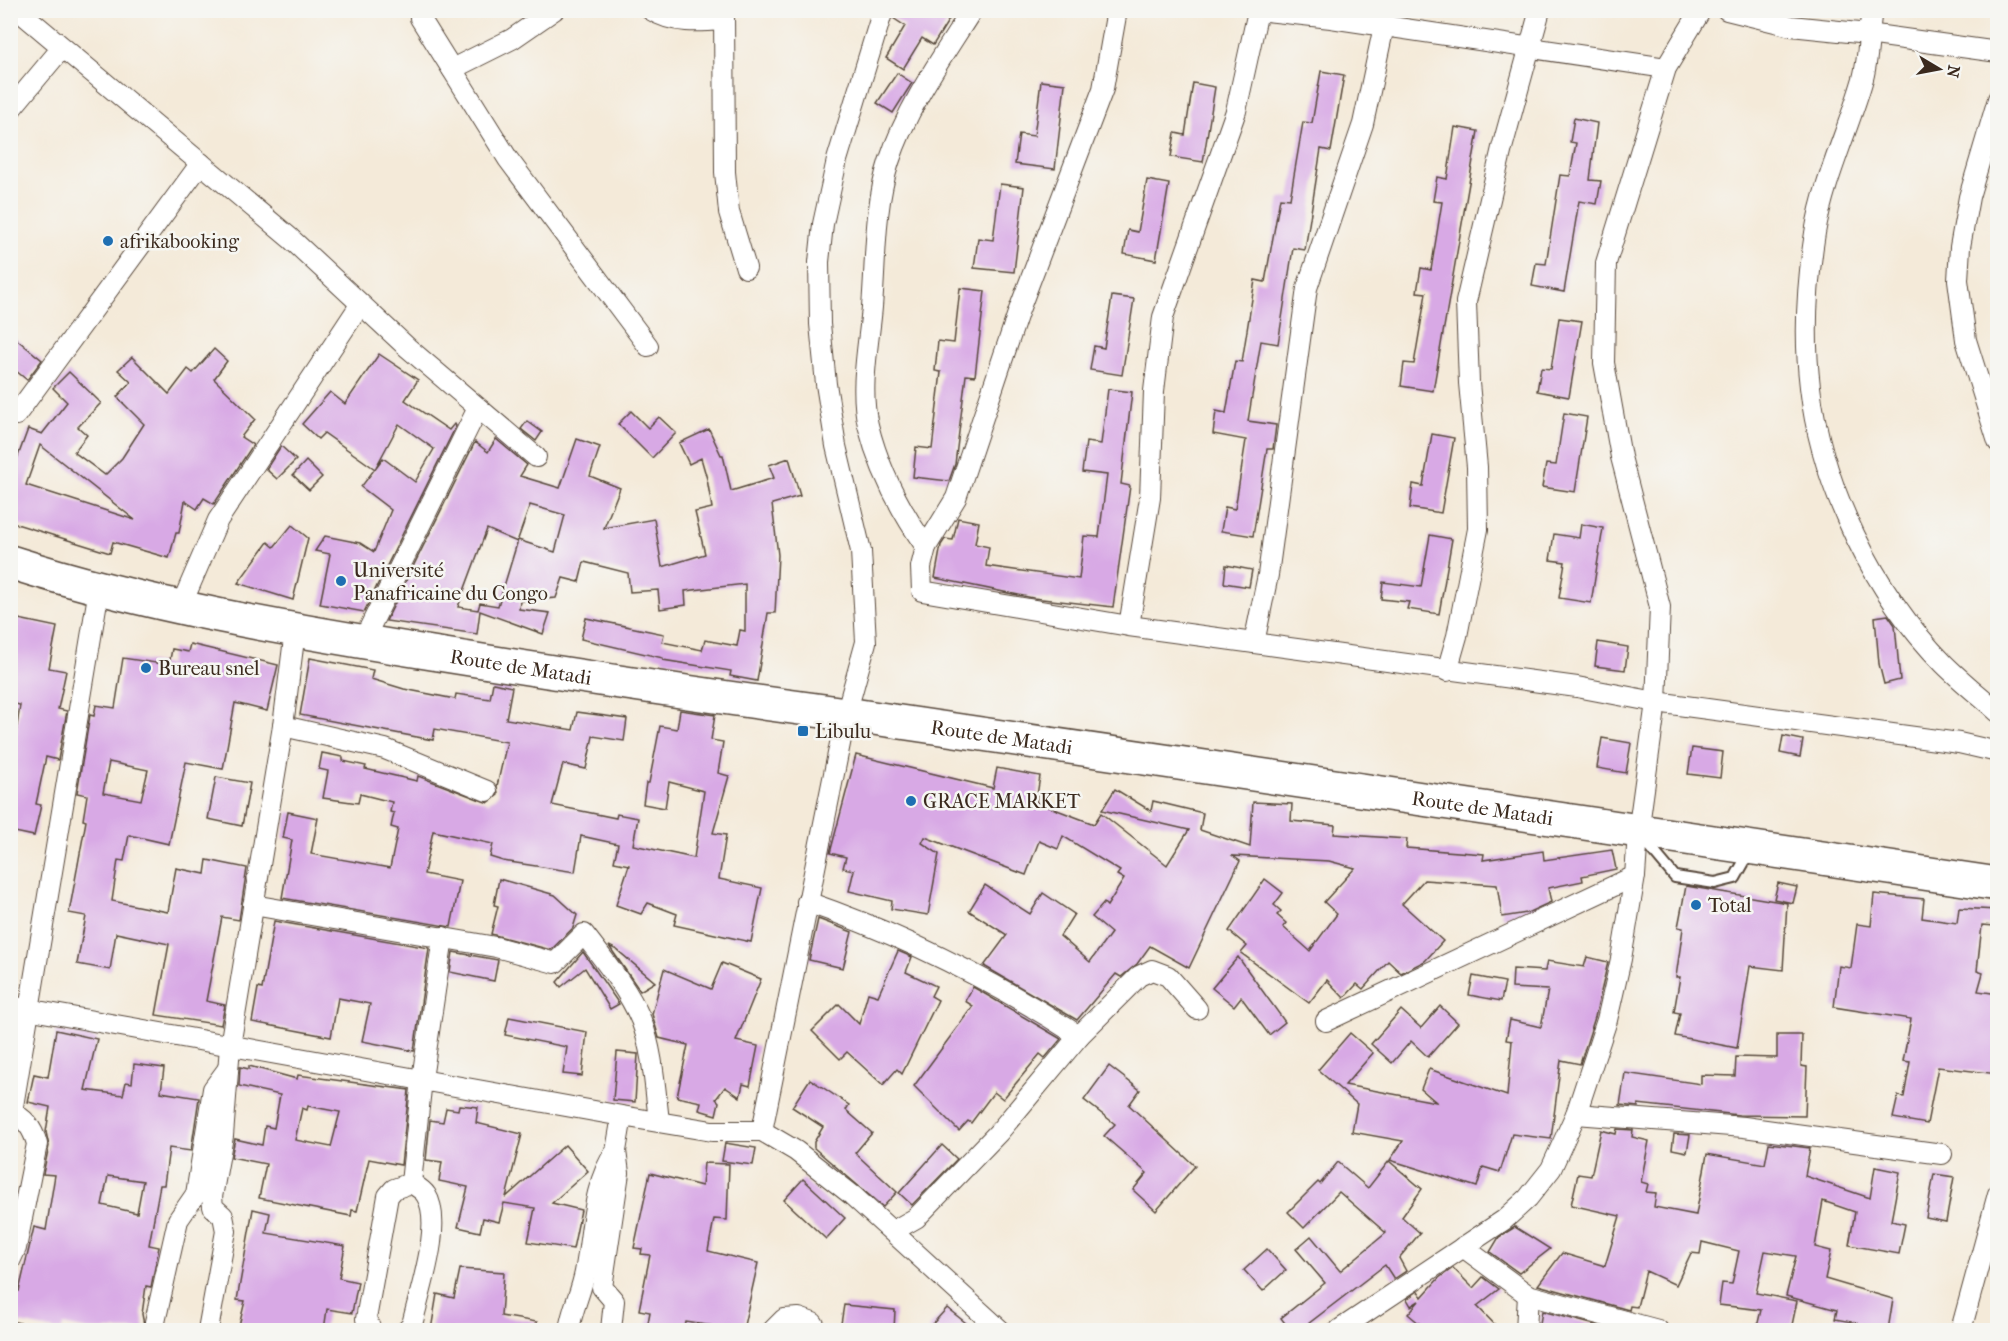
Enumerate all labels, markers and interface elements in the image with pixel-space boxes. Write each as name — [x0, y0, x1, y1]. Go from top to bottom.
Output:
north arrow — [1909, 39, 1969, 99]
text: N — [1943, 64, 1964, 80]
place label: afrikabooking — [120, 230, 239, 253]
marker: afrikabooking — [101, 234, 115, 248]
place label: Université Panafricaine du Congo — [353, 559, 548, 605]
marker: Université Panafricaine du Congo — [334, 574, 348, 588]
street label: Route de Matadi — [449, 645, 593, 689]
place label: Bureau snel — [158, 657, 260, 680]
marker: Bureau snel — [139, 661, 153, 675]
street label: Route de Matadi — [929, 715, 1074, 759]
place label: Libulu — [815, 720, 872, 743]
marker: Libulu — [796, 724, 810, 738]
street label: Route de Matadi — [1410, 786, 1555, 830]
place label: GRACE MARKET — [923, 790, 1081, 813]
marker: GRACE MARKET — [904, 794, 918, 808]
place label: Total — [1708, 894, 1752, 917]
marker: Total — [1689, 898, 1703, 912]

